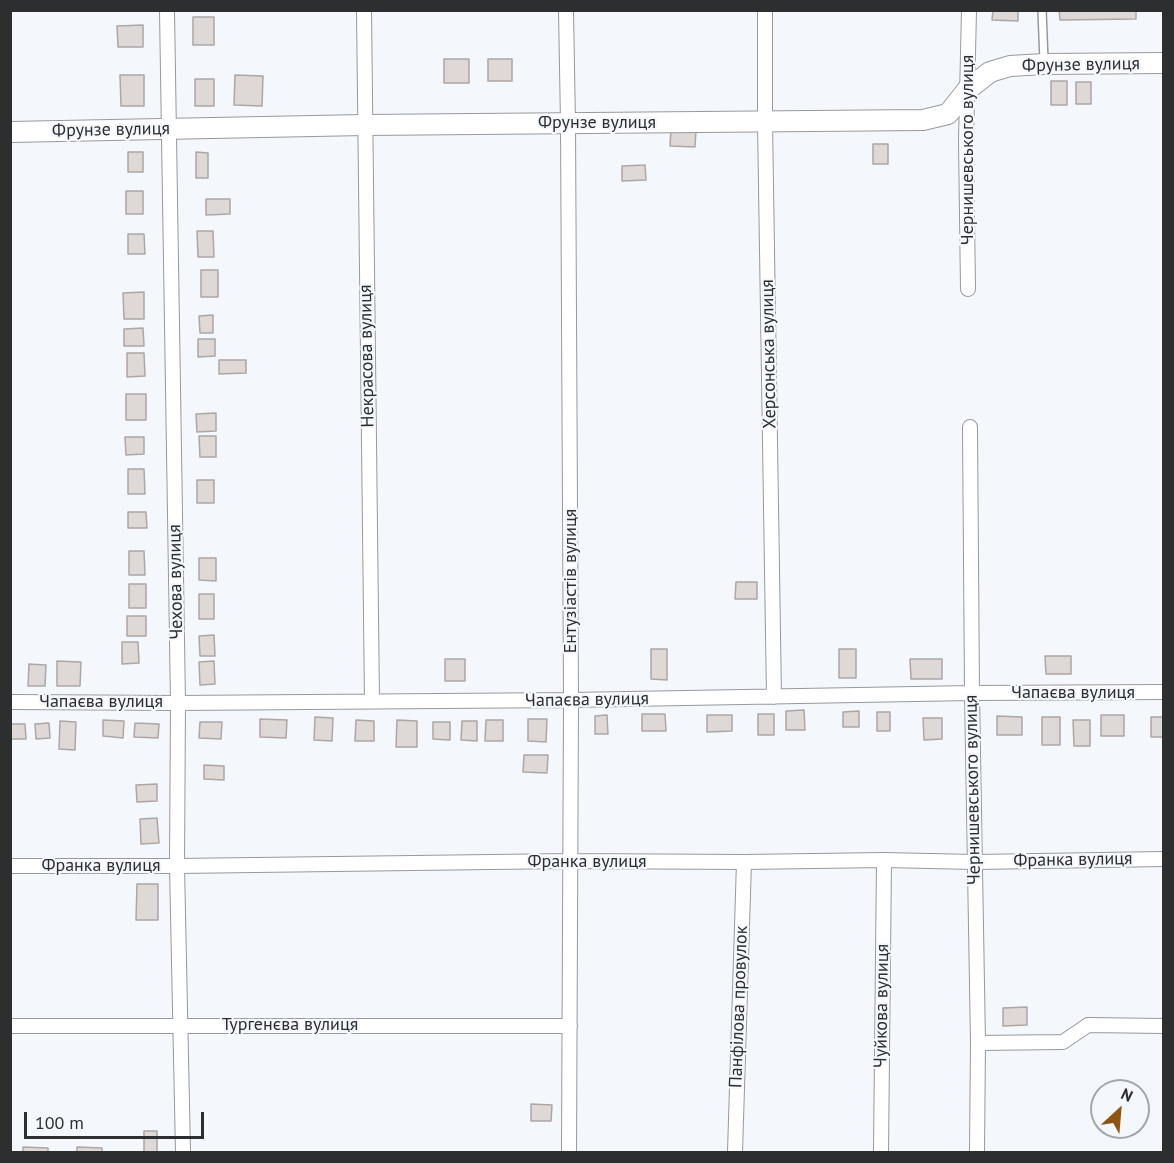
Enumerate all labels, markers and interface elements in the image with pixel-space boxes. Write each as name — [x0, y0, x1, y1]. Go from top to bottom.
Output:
street label: Фрунзе вулиця — [1022, 53, 1140, 77]
street label: Чернишевського вулиця — [957, 55, 979, 245]
street label: Фрунзе вулиця — [538, 112, 656, 134]
street label: Фрунзе вулиця — [52, 118, 170, 142]
street label: Херсонська вулиця — [757, 279, 781, 429]
street label: Некрасова вулиця — [355, 284, 379, 428]
street label: Ентузіастів вулиця — [560, 509, 582, 653]
street label: Чехова вулиця — [164, 524, 188, 640]
street label: Чапаєва вулиця — [1011, 682, 1135, 704]
street label: Чапаєва вулиця — [525, 688, 649, 712]
street label: Чапаєва вулиця — [39, 691, 163, 713]
street label: Чернишевського вулиця — [961, 695, 985, 885]
street label: Франка вулиця — [1013, 848, 1133, 872]
street label: Франка вулиця — [527, 851, 647, 873]
street label: Франка вулиця — [41, 855, 161, 877]
street label: Панфілова провулок — [725, 925, 753, 1089]
street label: Чуйкова вулиця — [870, 944, 894, 1068]
street label: Тургенєва вулиця — [222, 1014, 358, 1036]
north arrow — [1090, 1079, 1150, 1139]
text: N — [1118, 1083, 1136, 1106]
scale bar — [27, 1100, 207, 1138]
text: 100 m — [35, 1111, 84, 1134]

